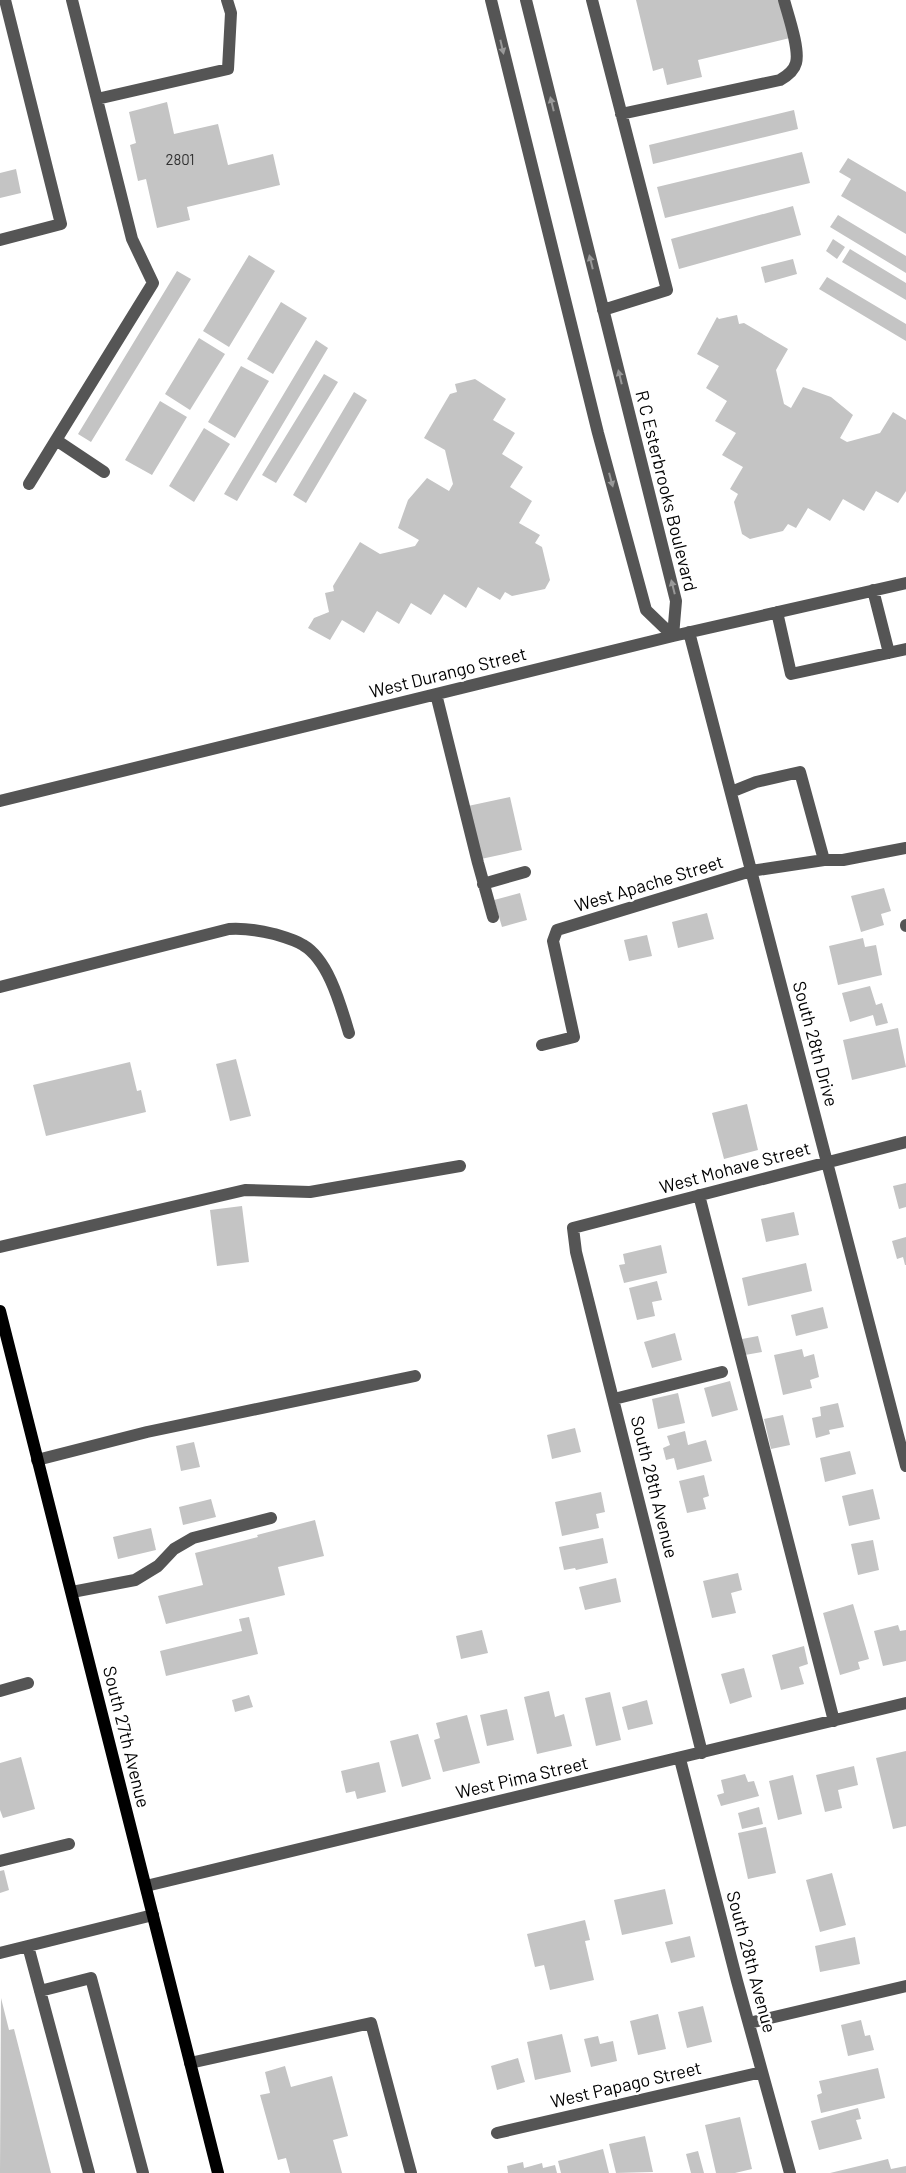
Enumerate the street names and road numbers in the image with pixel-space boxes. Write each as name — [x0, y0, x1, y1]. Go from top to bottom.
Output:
street label: R C Esterbrooks Boulevard — [631, 388, 703, 594]
street label: West Durango Street — [367, 642, 529, 702]
street label: West Apache Street — [572, 850, 726, 916]
street label: South 28th Drive — [789, 979, 843, 1109]
street label: West Mohave Street — [657, 1136, 813, 1198]
street label: South 28th Avenue — [627, 1413, 683, 1560]
street label: South 27th Avenue — [99, 1664, 155, 1810]
street label: West Pima Street — [453, 1751, 590, 1803]
street label: South 28th Avenue — [722, 1888, 781, 2035]
street label: West Papago Street — [548, 2056, 703, 2112]

